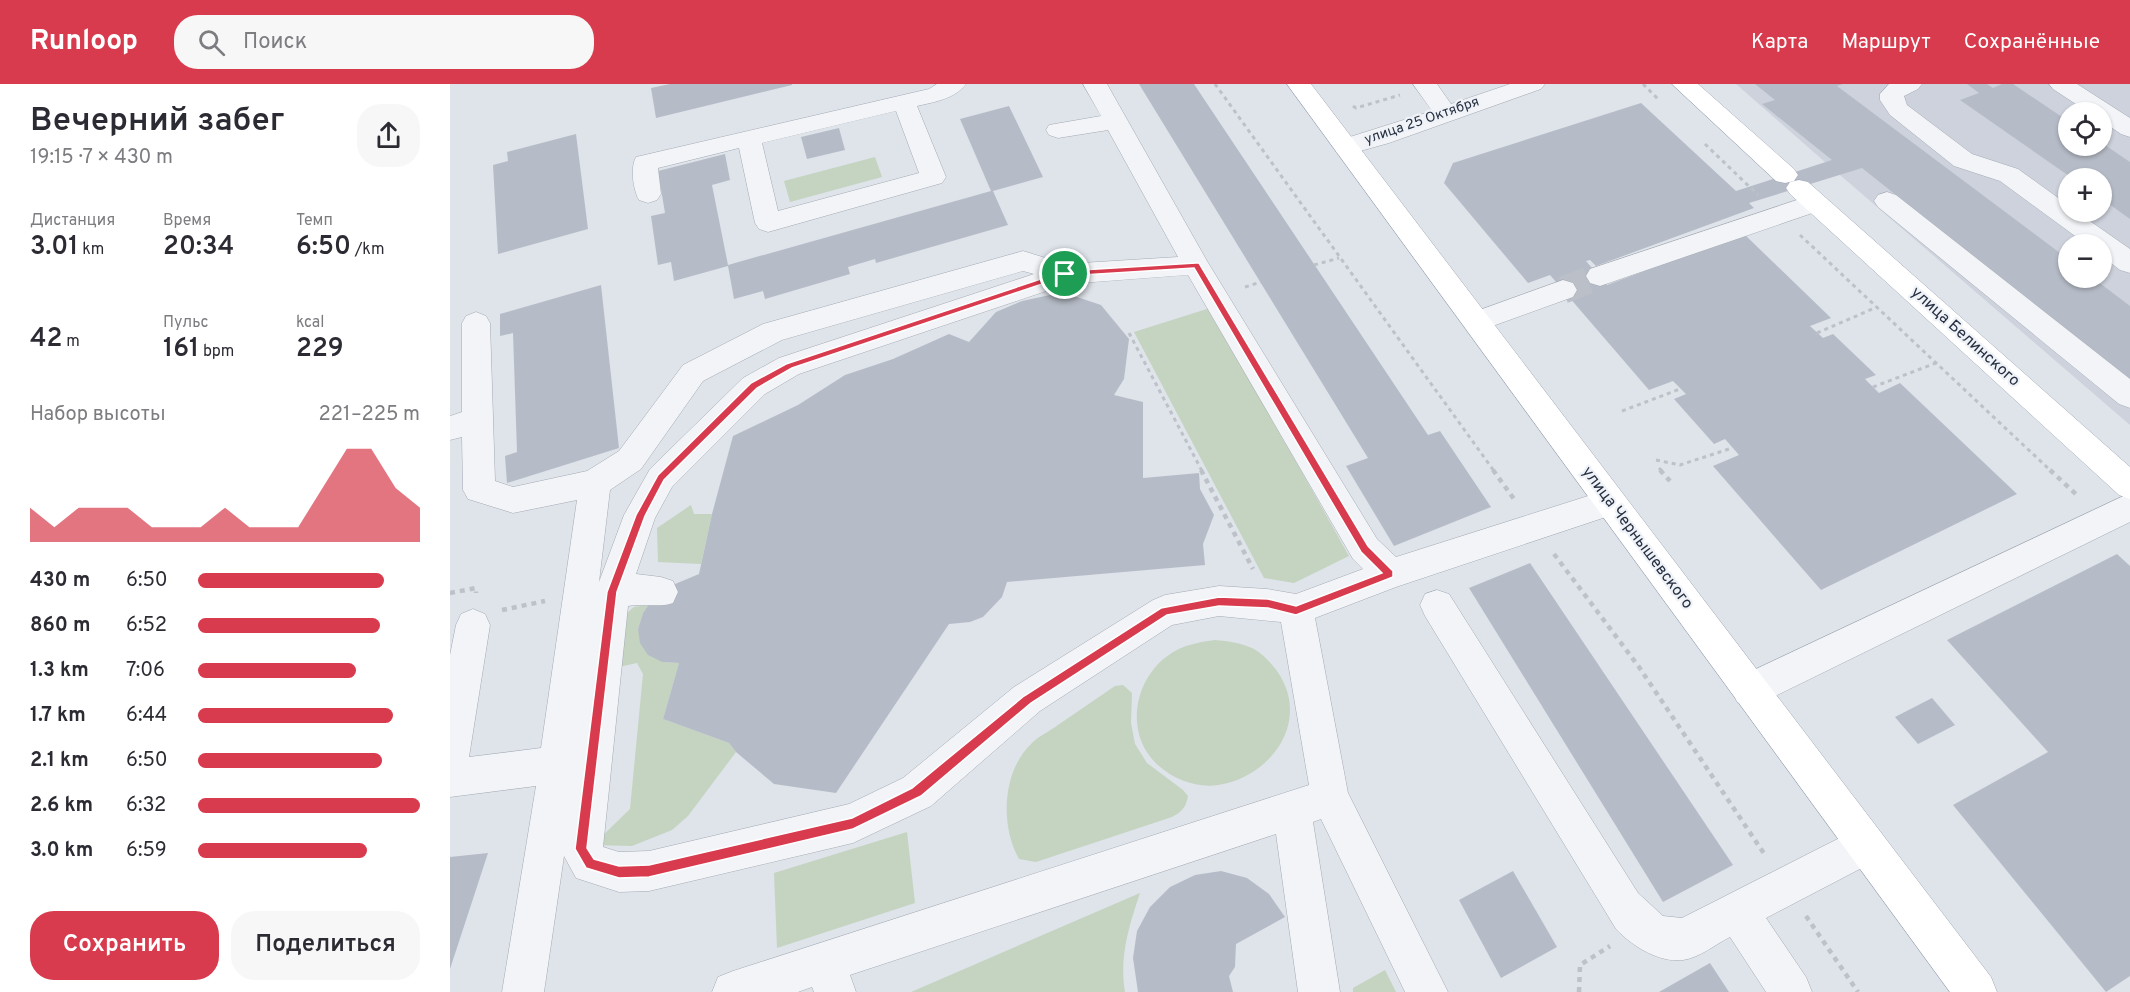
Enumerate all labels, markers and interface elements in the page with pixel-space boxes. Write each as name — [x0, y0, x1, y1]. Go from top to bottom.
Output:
search box — [174, 15, 594, 69]
text: Runloop — [30, 24, 138, 60]
icon: search — [195, 26, 228, 59]
text: Поиск — [243, 29, 307, 56]
text: Карта — [1751, 29, 1808, 56]
text: Маршрут — [1841, 29, 1931, 56]
text: Сохранённые — [1964, 29, 2100, 56]
street label: улица 25 Октября — [1362, 93, 1482, 149]
text: Вечерний забег — [30, 101, 285, 143]
map controls — [2058, 102, 2112, 288]
button: locate — [2058, 102, 2112, 156]
button: share — [357, 104, 420, 167]
text: 19:15 · 7 × 430 m — [30, 145, 173, 171]
button: + — [2058, 168, 2112, 222]
text: Дистанция — [30, 211, 115, 231]
text: Время — [163, 211, 211, 231]
text: Темп — [296, 211, 333, 231]
text: 3.01 — [30, 231, 78, 264]
text: 20:34 — [163, 231, 234, 264]
text: 6:50 — [296, 231, 351, 264]
button: − — [2058, 234, 2112, 288]
text: km — [78, 240, 104, 260]
text: /km — [351, 240, 384, 260]
pin — [1039, 248, 1090, 299]
icon: arrive — [1048, 257, 1081, 290]
street label: улица Белинского — [1906, 283, 2024, 391]
text: Пульс — [163, 313, 209, 333]
text: kcal — [296, 313, 324, 333]
text: 42 — [30, 323, 62, 356]
text: m — [62, 332, 80, 352]
text: 161 — [163, 333, 199, 366]
text: 229 — [296, 333, 344, 366]
text: bpm — [199, 342, 234, 362]
text: Набор высоты — [30, 402, 166, 428]
text: 221–225 m — [318, 402, 420, 428]
street label: улица Чернышевского — [1577, 463, 1697, 613]
text: 430 m — [30, 568, 90, 594]
text: 6:50 — [126, 568, 168, 594]
text: 860 m — [30, 613, 91, 639]
text: 6:52 — [126, 613, 167, 639]
text: 1.3 km — [30, 658, 89, 684]
text: 7:06 — [126, 658, 165, 684]
text: 1.7 km — [30, 703, 86, 729]
text: 6:44 — [126, 703, 167, 729]
text: 2.1 km — [30, 748, 89, 774]
text: 6:50 — [126, 748, 168, 774]
text: 2.6 km — [30, 793, 93, 819]
text: 6:32 — [126, 793, 166, 819]
text: 3.0 km — [30, 838, 93, 864]
text: 6:59 — [126, 838, 167, 864]
button: Сохранить — [30, 911, 219, 980]
button: Поделиться — [231, 911, 420, 980]

